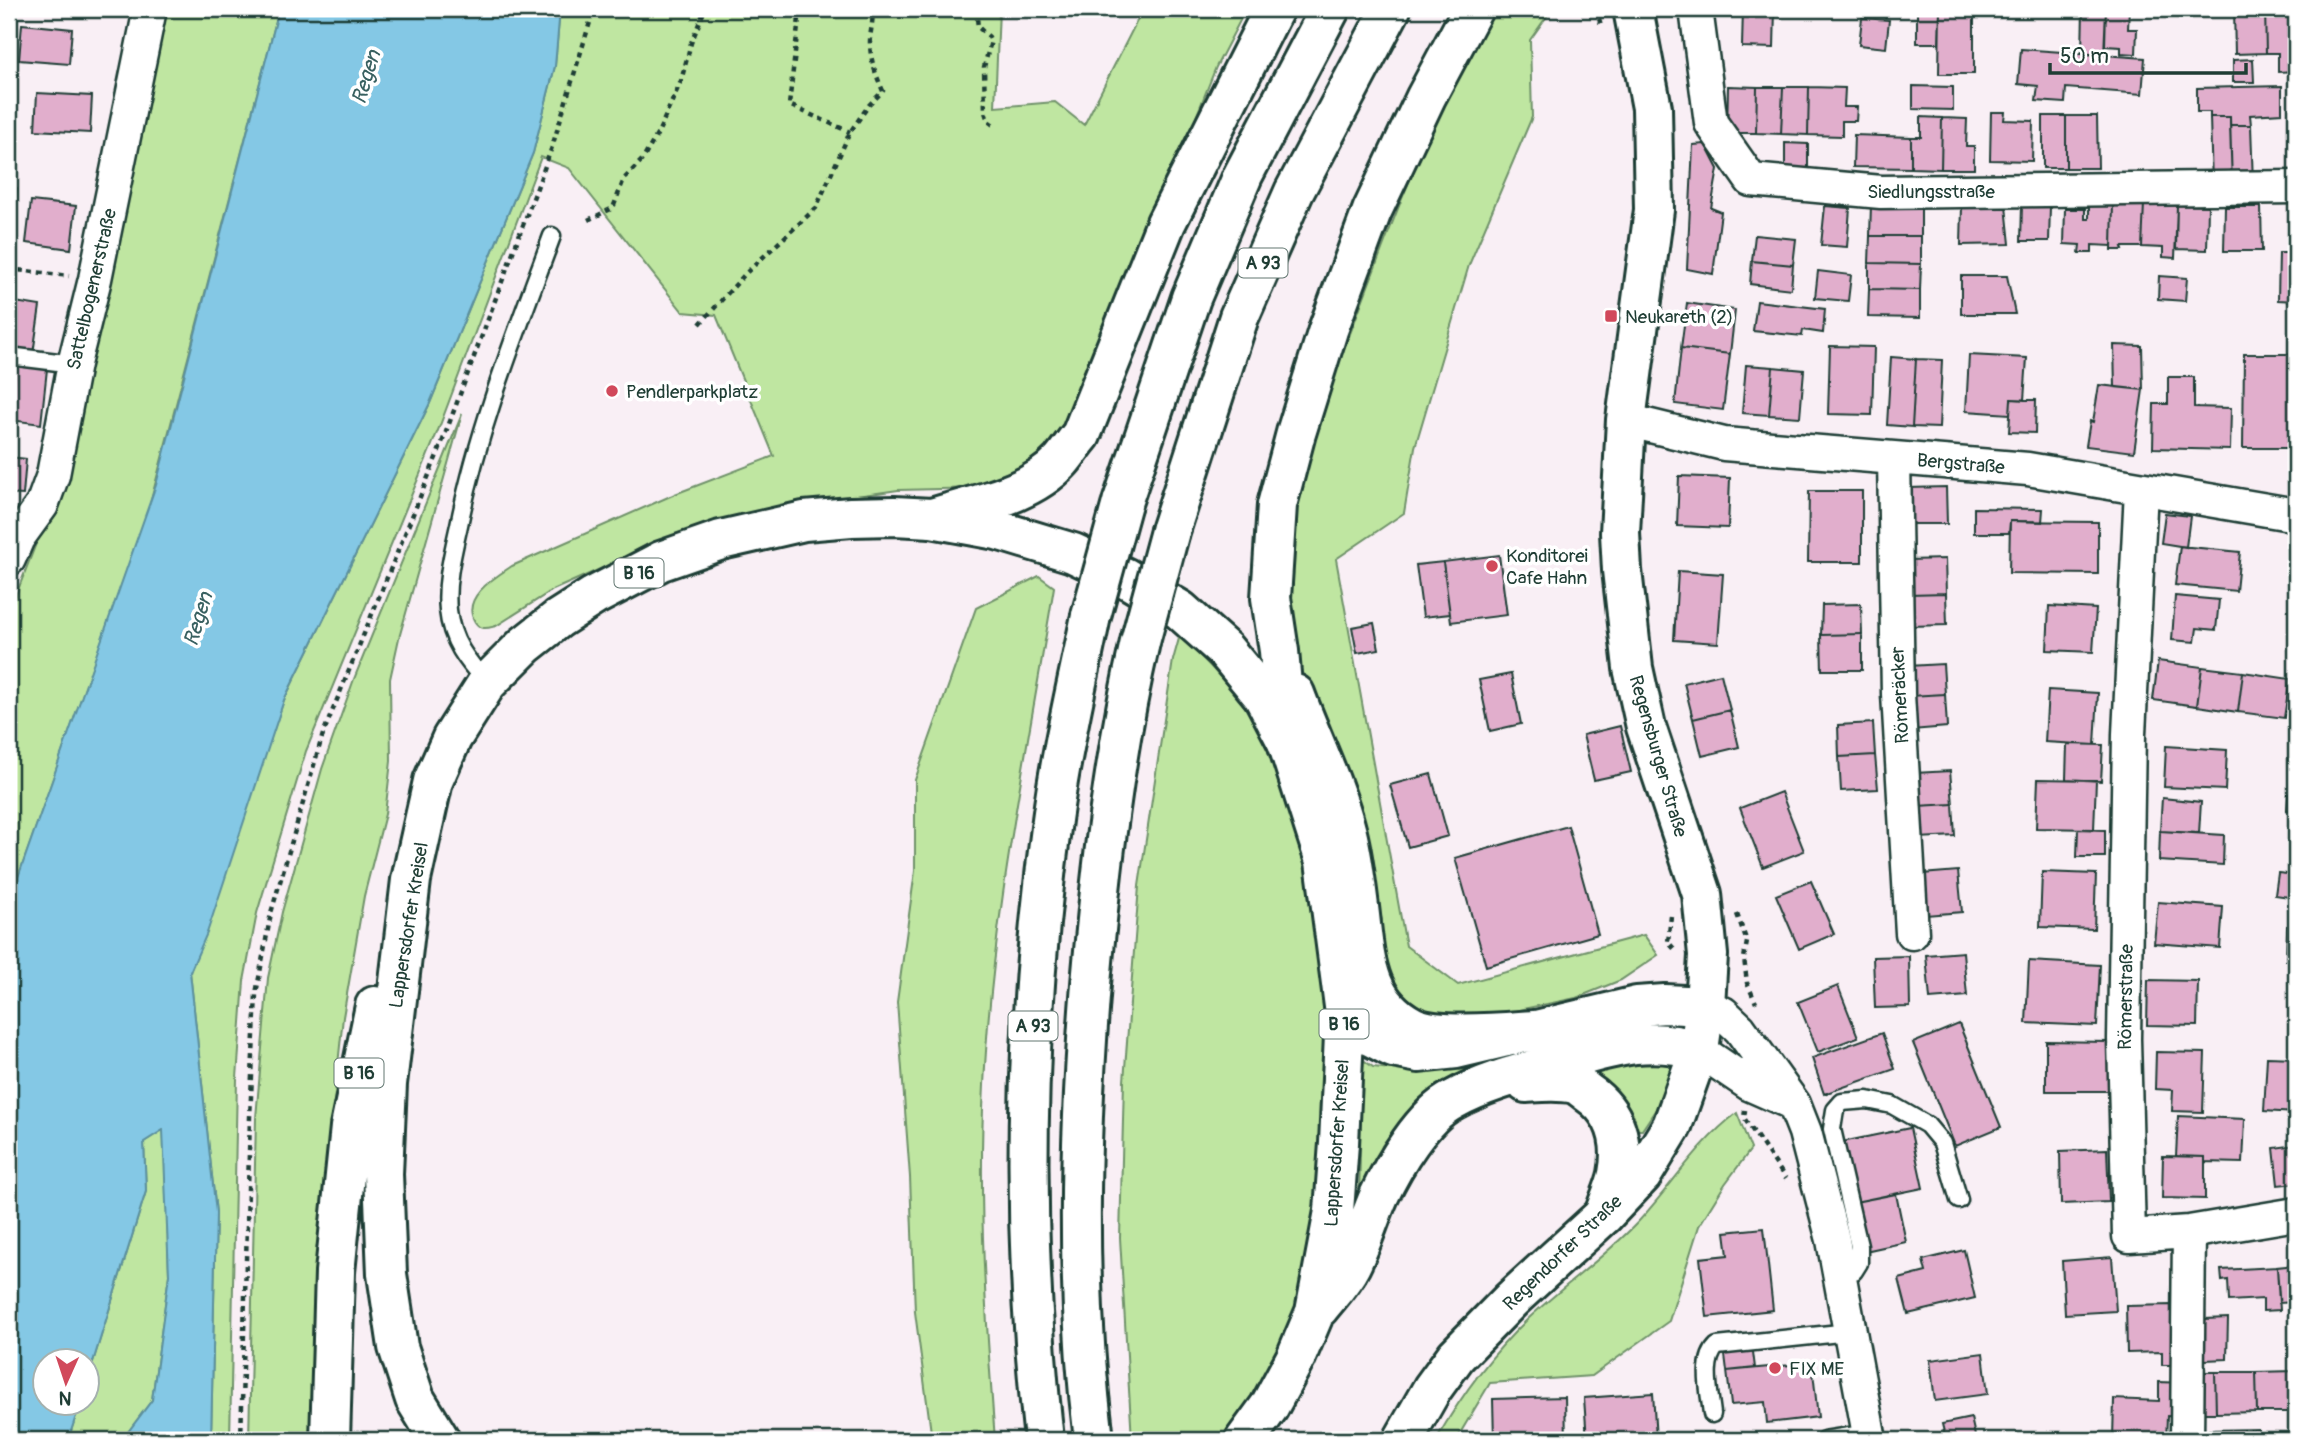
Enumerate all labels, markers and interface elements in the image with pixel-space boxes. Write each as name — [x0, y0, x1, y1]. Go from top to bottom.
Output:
scale bar — [2050, 32, 2246, 76]
text: 50 m — [2060, 43, 2109, 70]
water label: Regen — [346, 46, 388, 107]
street label: Siedlungsstraße — [1867, 180, 1995, 204]
street label: Sattelbogenerstraße — [62, 206, 122, 372]
road number: A 93 — [1238, 248, 1288, 278]
place label: Neukareth (2) — [1625, 305, 1733, 329]
marker: Neukareth (2) — [1603, 308, 1619, 324]
place label: Pendlerparkplatz — [626, 380, 758, 404]
marker: Pendlerparkplatz — [604, 383, 620, 399]
street label: Bergstraße — [1916, 448, 2006, 480]
place label: Konditorei Cafe Hahn — [1506, 544, 1588, 590]
road number: B 16 — [614, 558, 664, 588]
marker: Konditorei Cafe Hahn — [1484, 558, 1500, 574]
water label: Regen — [178, 588, 220, 649]
street label: Römeräcker — [1885, 646, 1915, 744]
street label: Regensburger Straße — [1623, 673, 1693, 841]
street label: Lappersdorfer Kreisel — [384, 840, 434, 1010]
street label: Römerstraße — [2113, 943, 2139, 1050]
road number: B 16 — [1320, 1009, 1368, 1038]
road number: A 93 — [1009, 1012, 1058, 1041]
road number: B 16 — [334, 1058, 384, 1088]
street label: Lappersdorfer Kreisel — [1319, 1058, 1355, 1228]
street label: Regendorfer Straße — [1498, 1189, 1628, 1316]
north arrow — [32, 1348, 102, 1418]
place label: FIX ME — [1789, 1357, 1844, 1381]
marker: FIX ME — [1767, 1360, 1783, 1376]
text: N — [58, 1386, 72, 1410]

